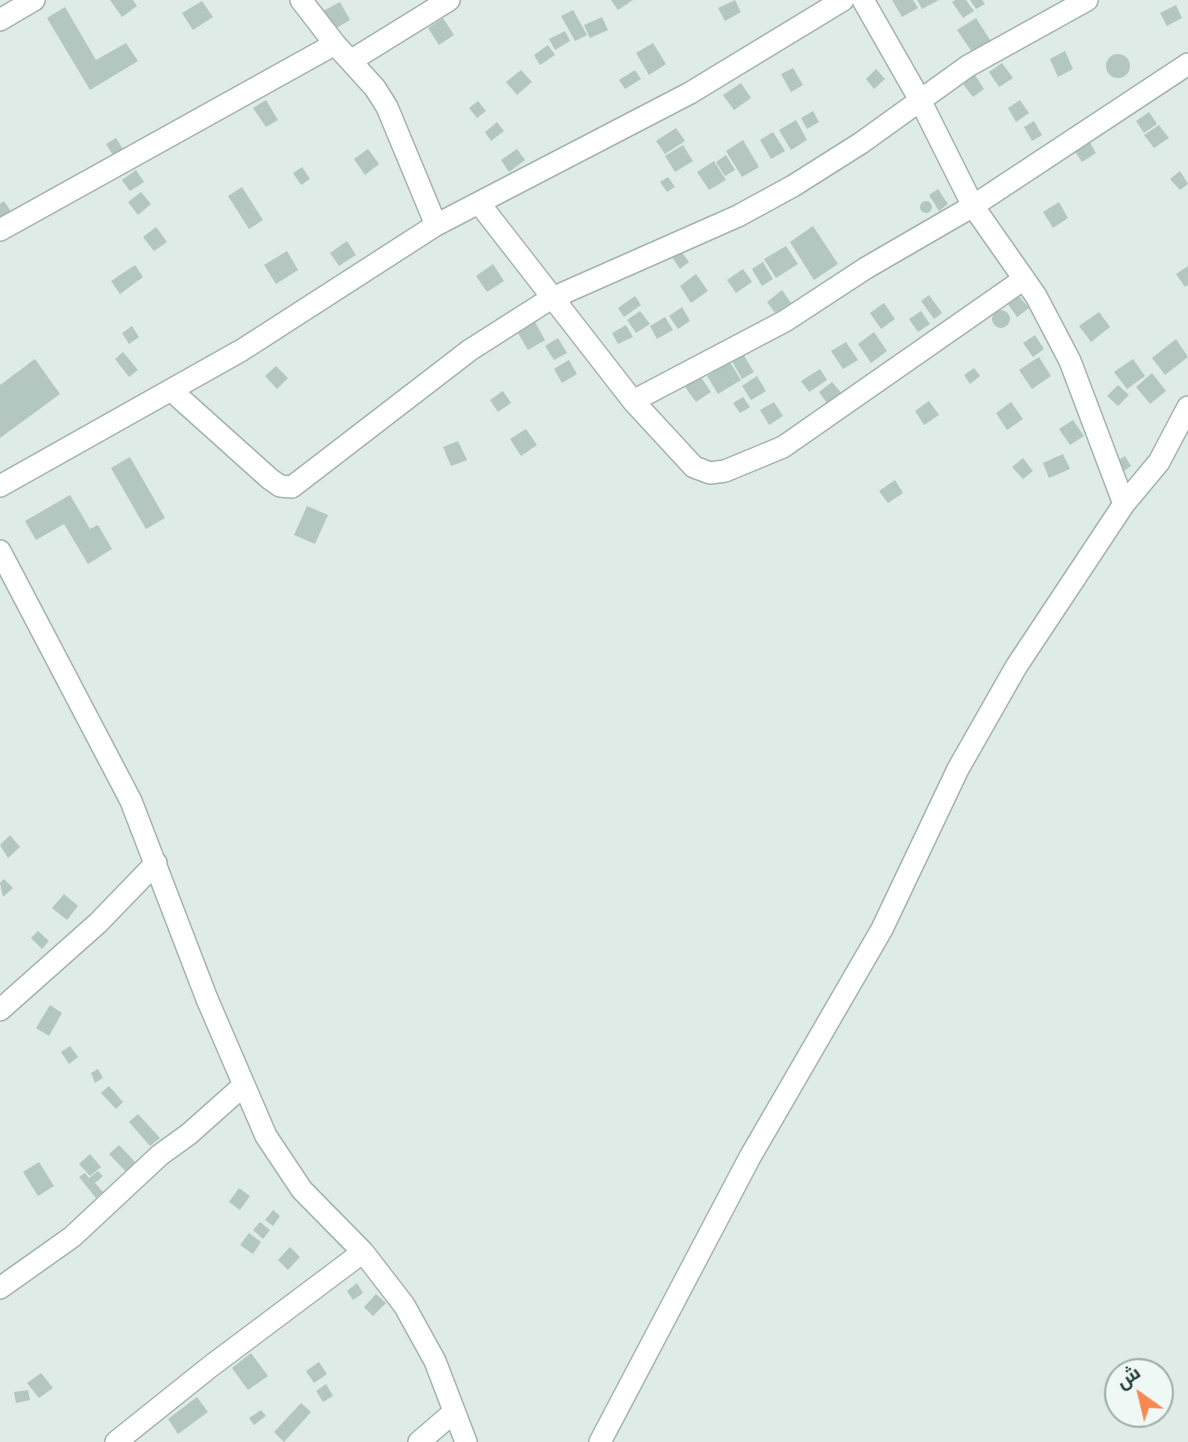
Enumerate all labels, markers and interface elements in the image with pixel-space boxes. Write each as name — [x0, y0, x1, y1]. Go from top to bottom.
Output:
north arrow — [1104, 1358, 1174, 1428]
text: ش — [1112, 1360, 1145, 1393]

